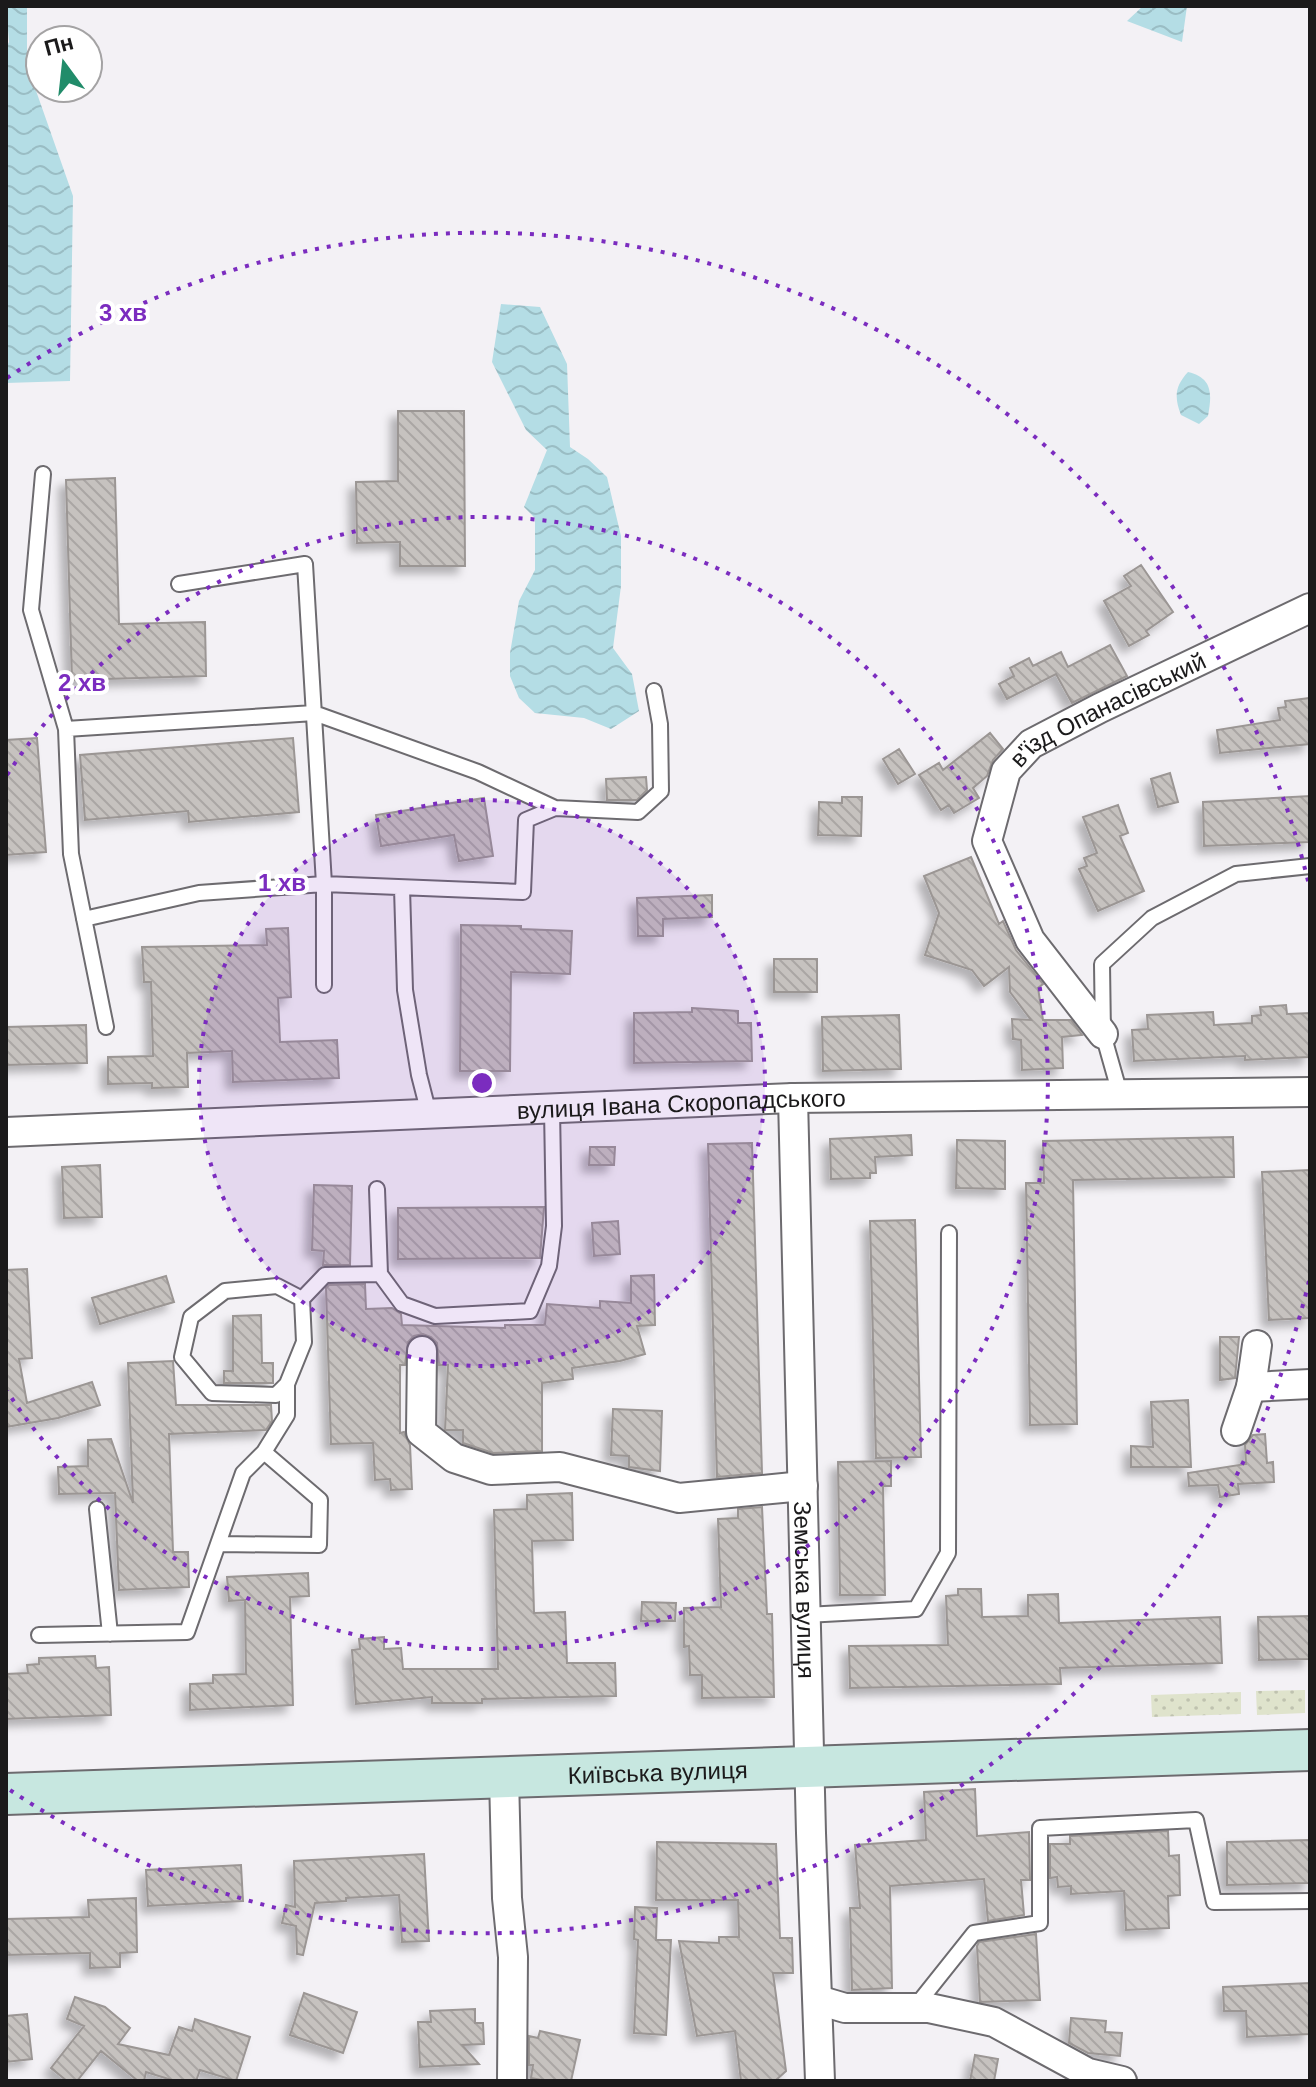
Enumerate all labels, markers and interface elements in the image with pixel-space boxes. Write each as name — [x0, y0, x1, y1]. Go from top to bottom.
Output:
north arrow — [24, 24, 104, 104]
text: Пн — [42, 29, 76, 61]
text: 3 хв — [99, 299, 147, 326]
street label: в'їзд Опанасівський — [1004, 646, 1210, 772]
text: 2 хв — [58, 669, 106, 696]
text: 1 хв — [258, 869, 306, 896]
centre of rings — [468, 1069, 496, 1097]
street label: вулиця Івана Скоропадського — [516, 1084, 846, 1123]
street label: Земська вулиця — [789, 1501, 821, 1679]
street label: Київська вулиця — [567, 1755, 748, 1789]

